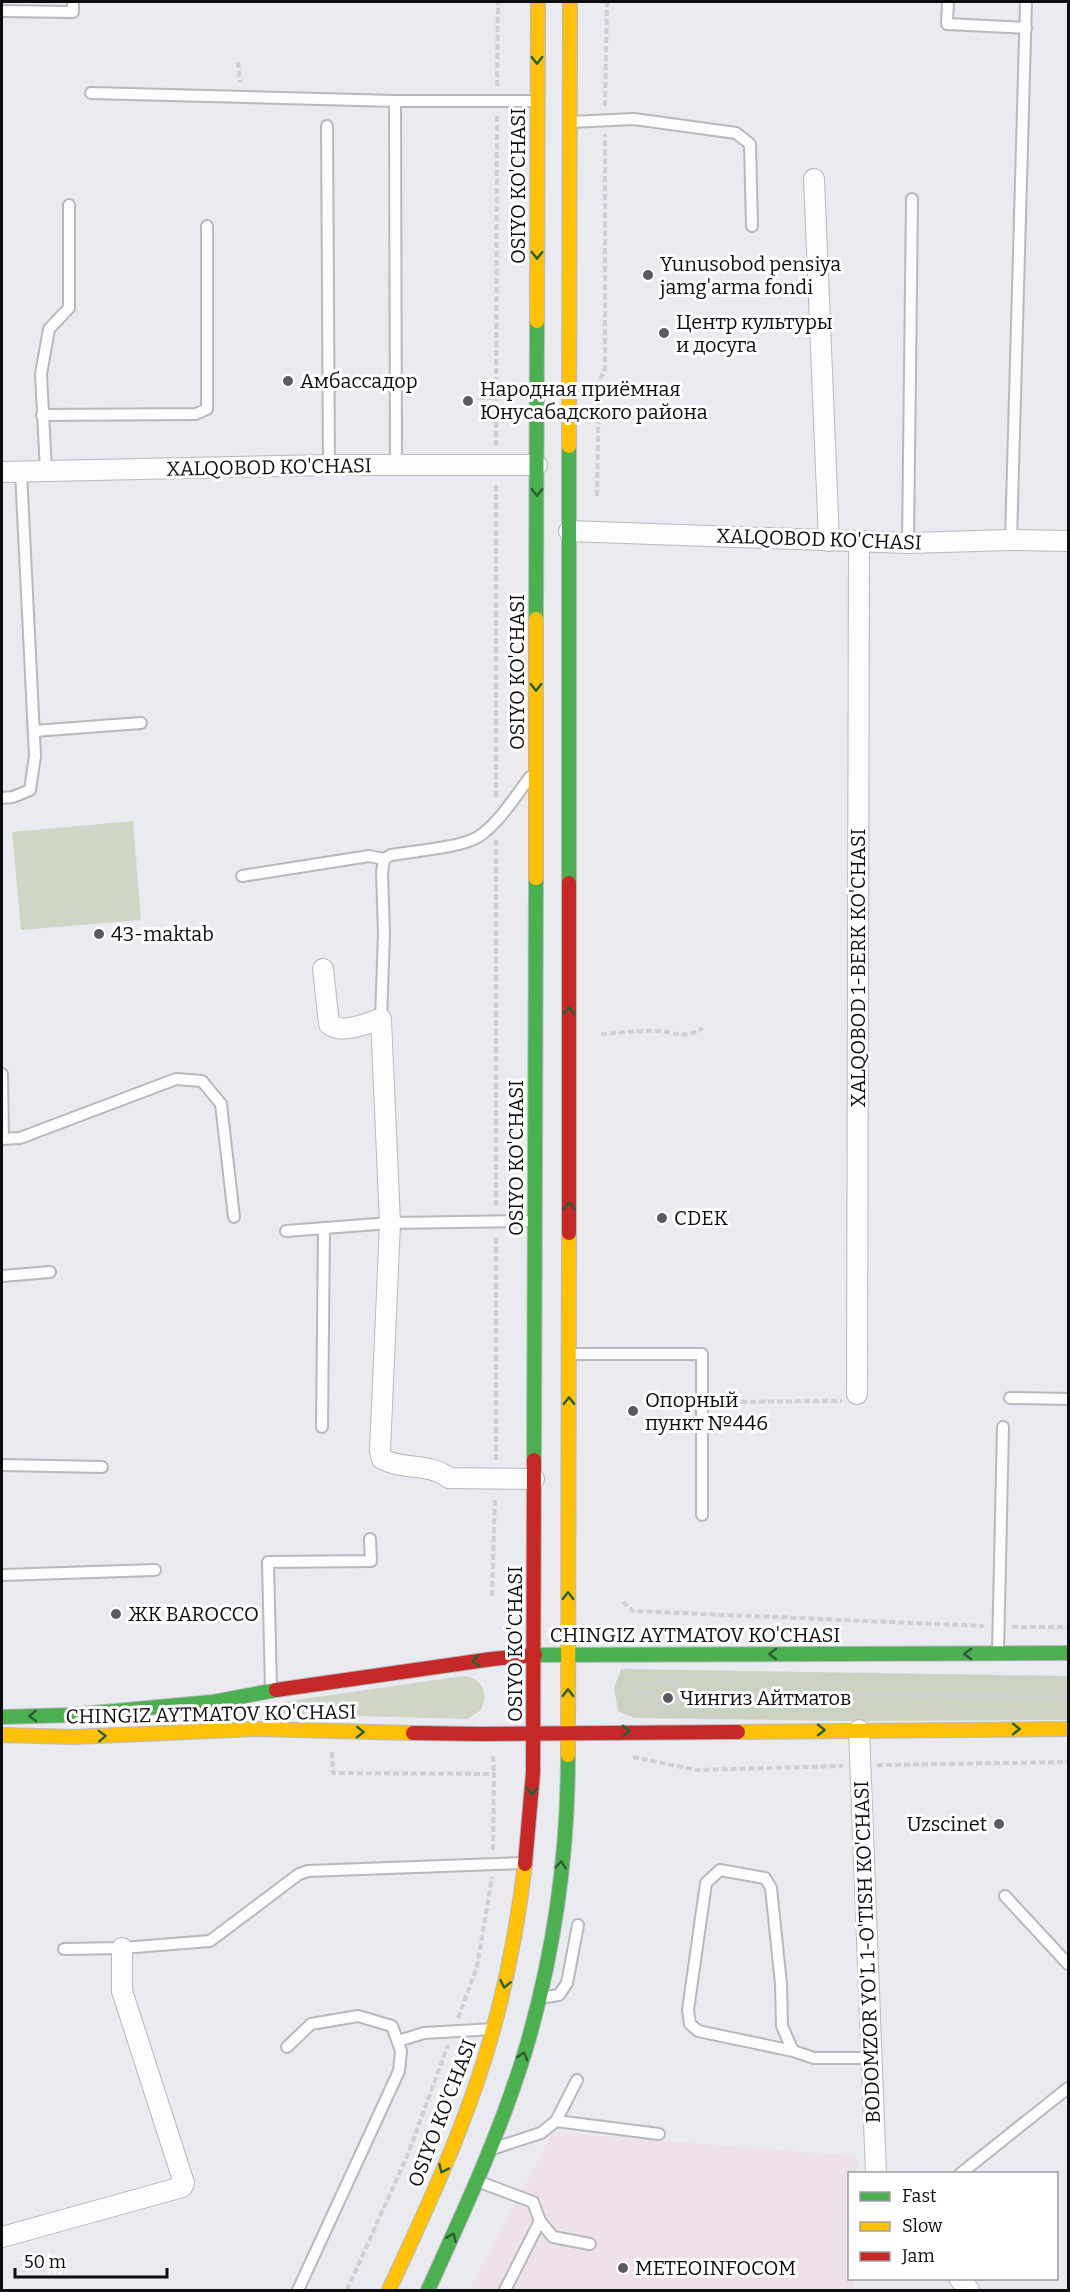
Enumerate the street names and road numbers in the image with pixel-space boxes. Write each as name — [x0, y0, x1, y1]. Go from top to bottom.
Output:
street label: OSIYO KO'CHASI — [506, 108, 530, 264]
street label: XALQOBOD KO'CHASI — [166, 453, 372, 481]
street label: XALQOBOD KO'CHASI — [716, 523, 922, 555]
street label: OSIYO KO'CHASI — [505, 594, 529, 750]
street label: XALQOBOD 1-BERK KO'CHASI — [846, 829, 870, 1107]
street label: OSIYO KO'CHASI — [504, 1080, 528, 1236]
street label: OSIYO KO'CHASI — [503, 1566, 527, 1722]
street label: CHINGIZ AYTMATOV KO'CHASI — [550, 1623, 840, 1647]
street label: CHINGIZ AYTMATOV KO'CHASI — [65, 1699, 357, 1729]
street label: BODOMZOR YO'L 1-O'TISH KO'CHASI — [849, 1780, 885, 2124]
street label: OSIYO KO'CHASI — [403, 2036, 481, 2190]

